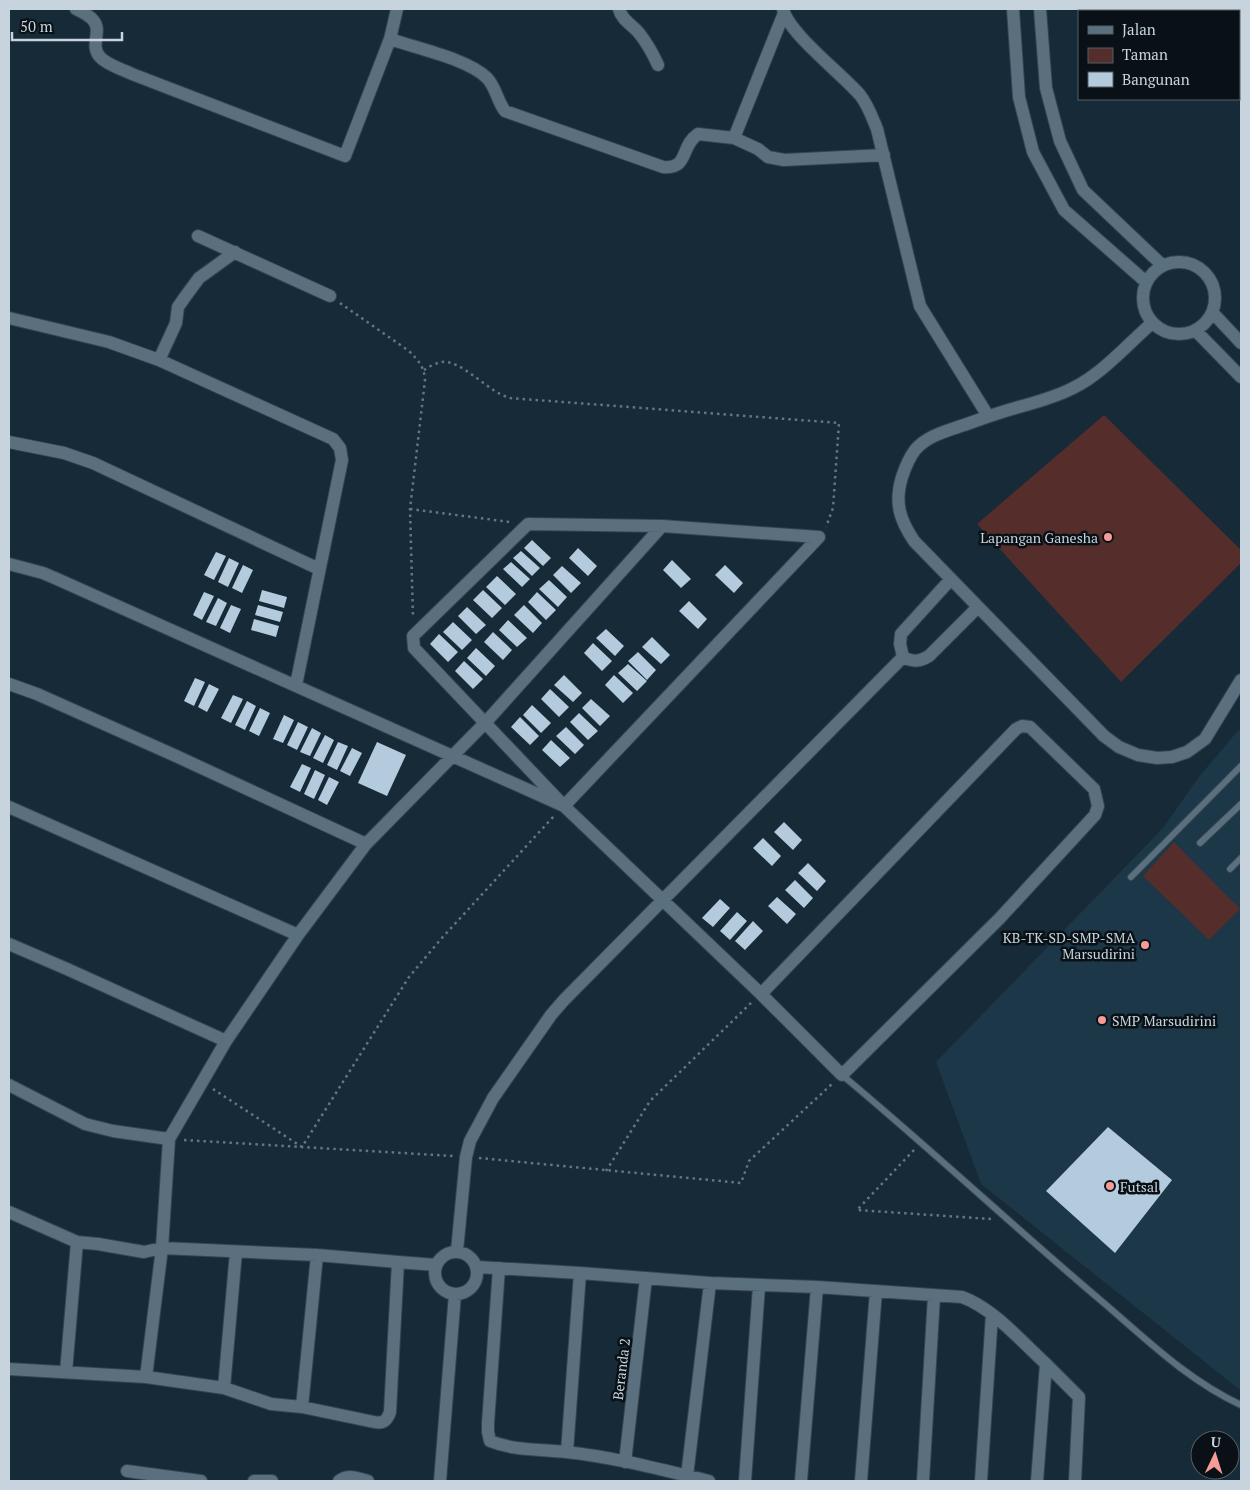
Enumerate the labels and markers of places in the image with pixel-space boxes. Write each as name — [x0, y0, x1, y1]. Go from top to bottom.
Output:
place label: Lapangan Ganesha — [980, 528, 1098, 547]
marker: Lapangan Ganesha — [1102, 531, 1114, 543]
place label: KB-TK-SD-SMP-SMA Marsudirini — [1003, 928, 1135, 963]
marker: KB-TK-SD-SMP-SMA Marsudirini — [1139, 939, 1151, 951]
place label: SMP Marsudirini — [1112, 1011, 1216, 1030]
marker: SMP Marsudirini — [1096, 1014, 1108, 1026]
place label: Futsal — [1120, 1177, 1158, 1196]
marker: Futsal — [1104, 1180, 1116, 1192]

